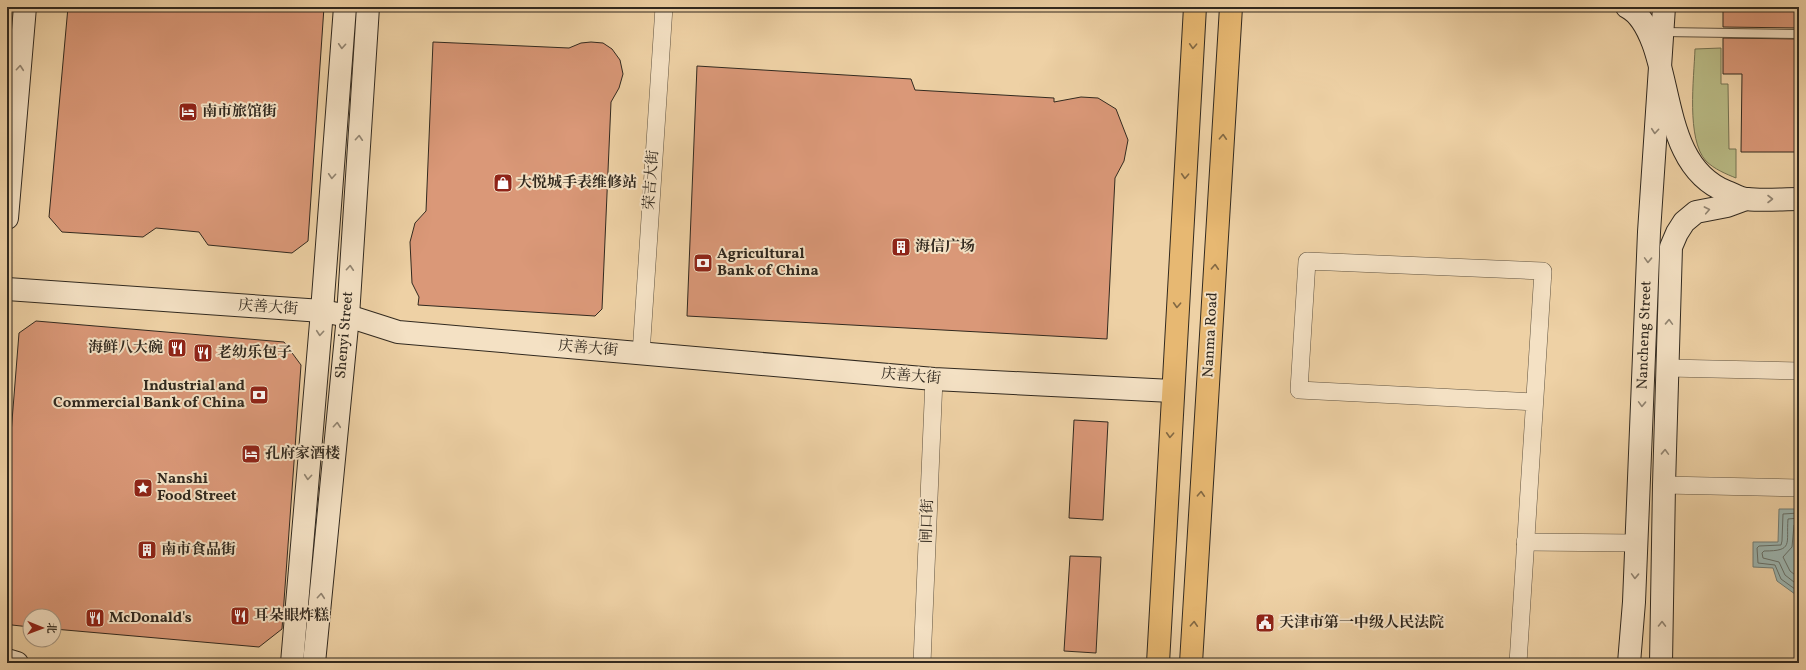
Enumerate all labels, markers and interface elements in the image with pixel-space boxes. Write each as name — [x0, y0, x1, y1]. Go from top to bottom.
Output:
one-way arrow — [337, 43, 346, 49]
one-way arrow — [1189, 43, 1198, 49]
one-way arrow — [15, 65, 24, 71]
hotel icon: 南市旅馆街 — [177, 101, 199, 123]
place label: 南市旅馆街 — [202, 102, 277, 123]
one-way arrow — [1650, 128, 1659, 134]
one-way arrow — [1219, 134, 1227, 140]
one-way arrow — [354, 135, 363, 141]
street label: 荣吉大街 — [639, 149, 665, 211]
shop icon: 大悦城手表维修站 — [492, 172, 514, 194]
one-way arrow — [327, 173, 336, 179]
place label: 大悦城手表维修站 — [517, 173, 637, 194]
one-way arrow — [1181, 173, 1190, 179]
one-way arrow — [1767, 195, 1773, 203]
one-way arrow — [1704, 206, 1710, 214]
building icon: 海信广场 — [890, 236, 912, 258]
place label: 海信广场 — [915, 237, 975, 258]
place label: Agricultural Bank of China — [717, 244, 819, 282]
bank icon: Agricultural Bank of China — [692, 252, 714, 274]
one-way arrow — [1644, 257, 1652, 263]
one-way arrow — [1211, 264, 1220, 270]
one-way arrow — [346, 265, 355, 271]
street label: Nancheng Street — [1633, 280, 1657, 390]
street label: Shenyi Street — [331, 290, 359, 380]
street label: Nanma Road — [1198, 292, 1224, 378]
street label: 庆善大街 — [237, 295, 299, 321]
one-way arrow — [1173, 302, 1182, 308]
one-way arrow — [1665, 319, 1673, 325]
one-way arrow — [315, 330, 324, 336]
street label: 庆善大街 — [557, 336, 619, 362]
restaurant icon: 海鲜八大碗 — [166, 337, 188, 359]
place label: 海鲜八大碗 — [88, 338, 163, 359]
restaurant icon: 老幼乐包子 — [192, 342, 214, 364]
place label: 老幼乐包子 — [217, 343, 292, 364]
street label: 庆善大街 — [880, 364, 942, 390]
place label: Industrial and Commercial Bank of China — [53, 376, 245, 414]
bank icon: Industrial and Commercial Bank of China — [248, 384, 270, 406]
one-way arrow — [1638, 401, 1646, 407]
one-way arrow — [332, 422, 341, 428]
one-way arrow — [1166, 432, 1174, 438]
hotel icon: 孔府家酒楼 — [240, 443, 262, 465]
place label: 孔府家酒楼 — [265, 444, 340, 465]
one-way arrow — [1661, 449, 1669, 455]
place label: Nanshi Food Street — [157, 469, 237, 507]
one-way arrow — [303, 474, 312, 480]
place icon: Nanshi Food Street — [132, 477, 154, 499]
one-way arrow — [1197, 491, 1206, 497]
street label: 闸口街 — [917, 498, 939, 544]
building icon: 南市食品街 — [136, 539, 158, 561]
place label: 南市食品街 — [161, 540, 236, 561]
one-way arrow — [1630, 573, 1639, 579]
one-way arrow — [316, 593, 325, 599]
restaurant icon: 耳朵眼炸糕 — [229, 605, 251, 627]
place label: 耳朵眼炸糕 — [254, 606, 329, 627]
restaurant icon: McDonald's — [84, 607, 106, 629]
north arrow — [22, 608, 62, 648]
place label: McDonald's — [109, 608, 192, 629]
public building icon: 天津市第一中级人民法院 — [1254, 612, 1276, 634]
place label: 天津市第一中级人民法院 — [1279, 613, 1444, 634]
one-way arrow — [1189, 621, 1198, 627]
one-way arrow — [1658, 621, 1666, 627]
text: 北 — [43, 623, 58, 634]

